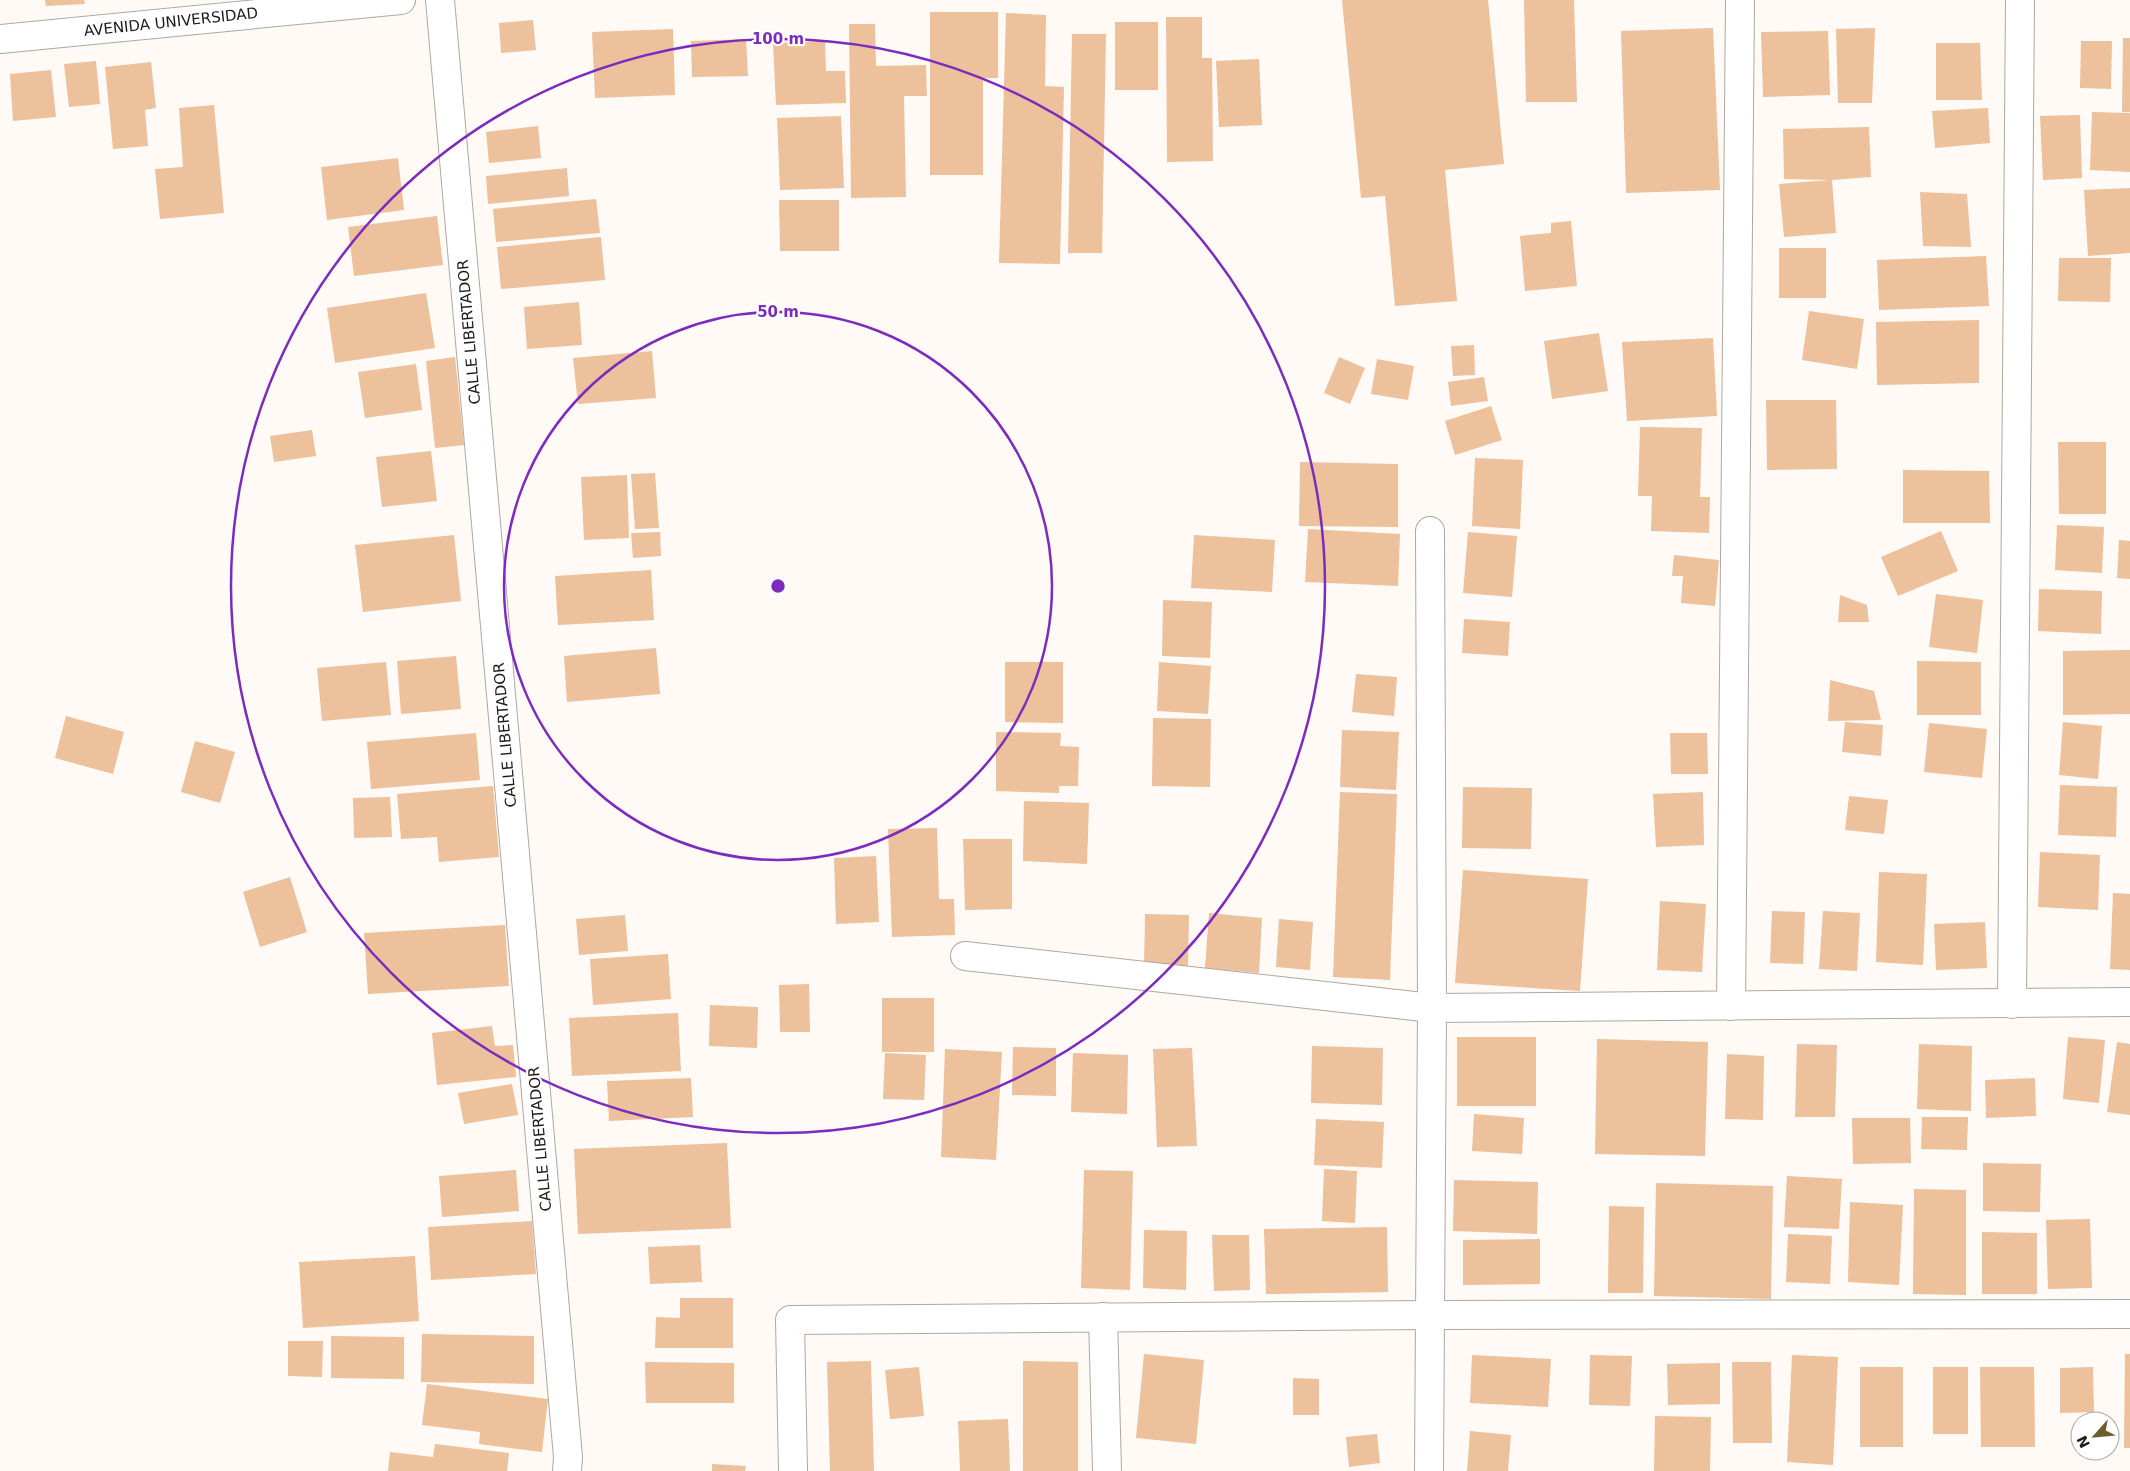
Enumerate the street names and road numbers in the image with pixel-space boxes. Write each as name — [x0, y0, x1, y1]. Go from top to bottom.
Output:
street label: AVENIDA UNIVERSIDAD — [83, 4, 259, 40]
street label: CALLE LIBERTADOR — [454, 259, 484, 405]
street label: CALLE LIBERTADOR — [490, 662, 520, 808]
street label: CALLE LIBERTADOR — [525, 1066, 555, 1212]

